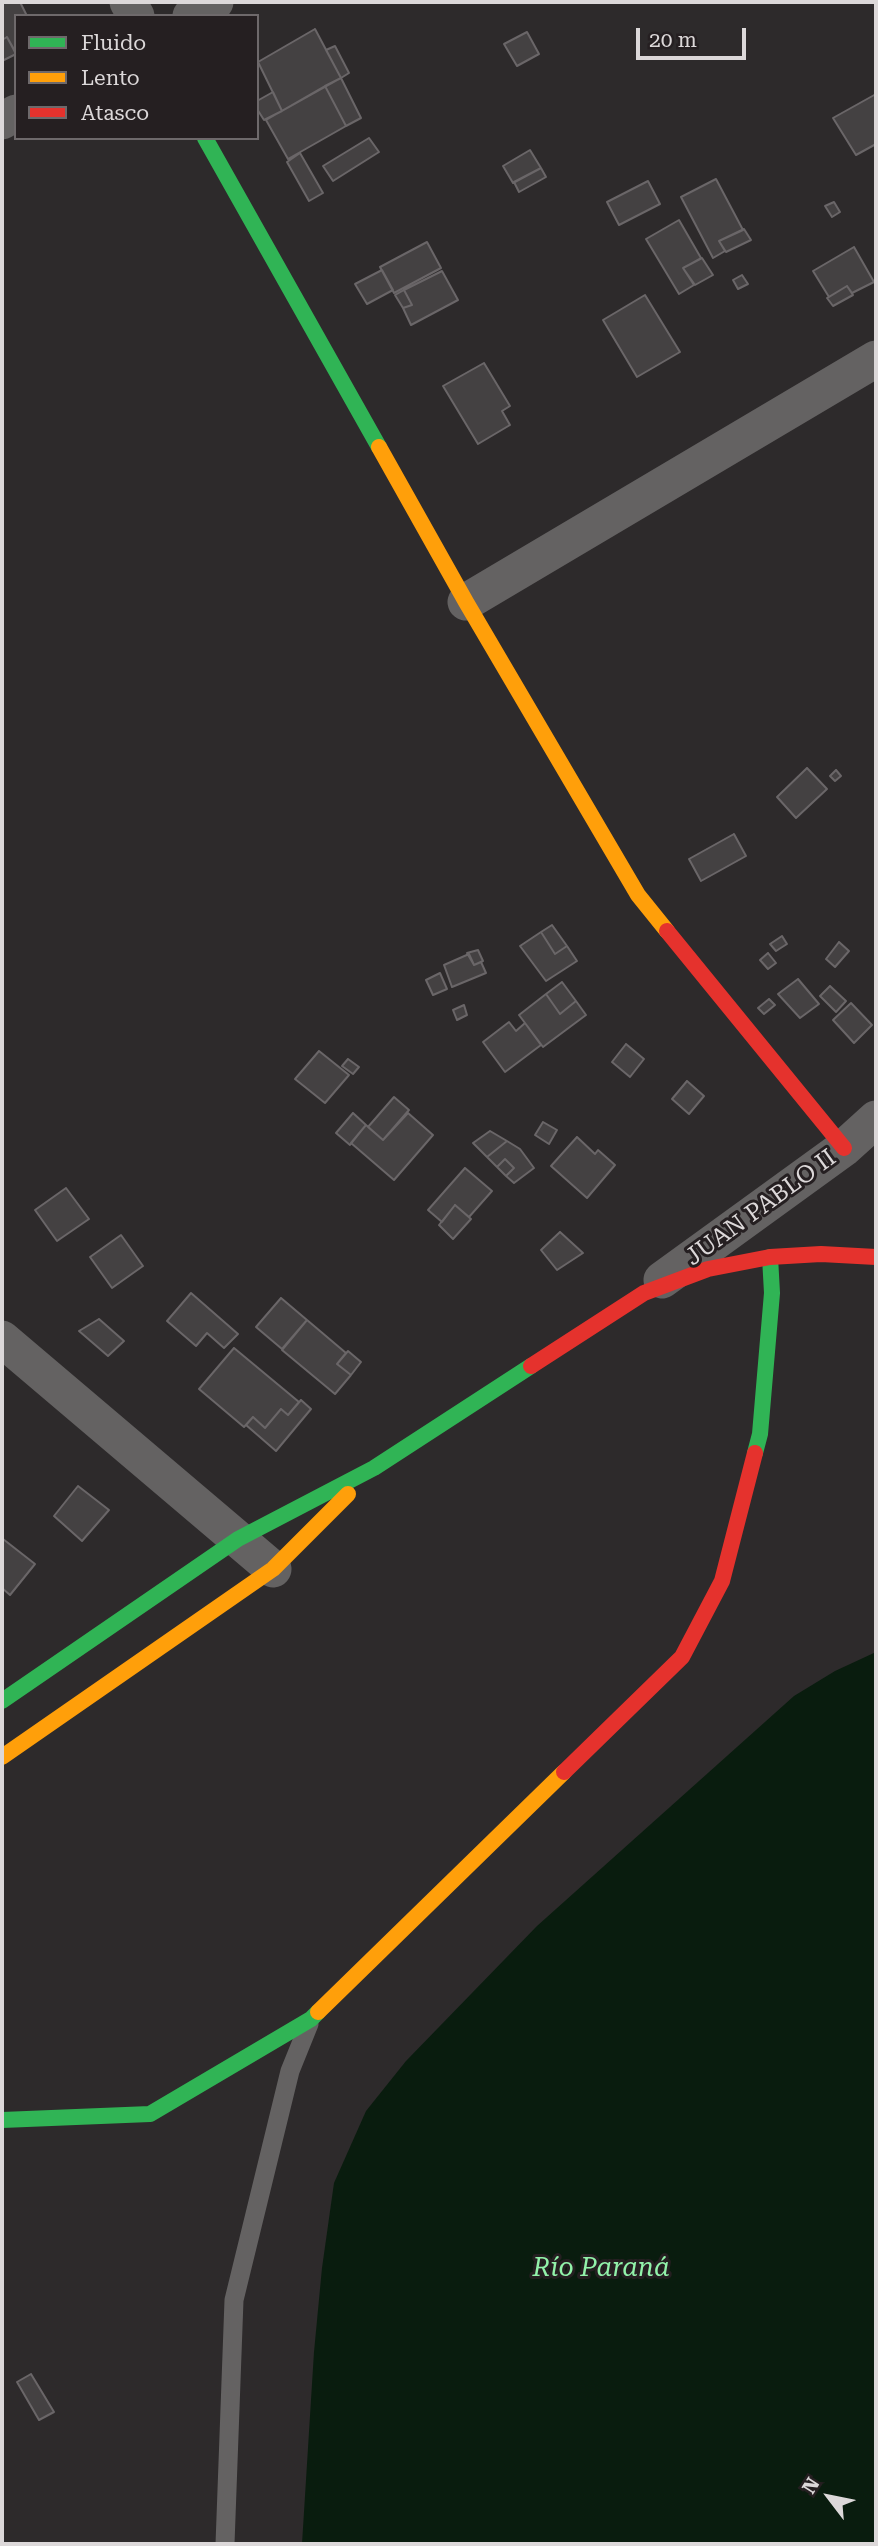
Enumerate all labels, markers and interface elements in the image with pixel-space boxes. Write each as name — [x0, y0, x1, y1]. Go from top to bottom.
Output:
legend — [14, 14, 259, 140]
scale bar — [640, 14, 750, 58]
text: 20 m — [649, 28, 697, 52]
text: Fluido — [81, 31, 146, 55]
text: Lento — [81, 66, 140, 90]
text: Atasco — [81, 101, 149, 125]
street label: JUAN PABLO II — [680, 1144, 842, 1272]
water label: Río Paraná — [532, 2252, 670, 2284]
north arrow — [794, 2462, 864, 2532]
text: N — [797, 2473, 824, 2498]

